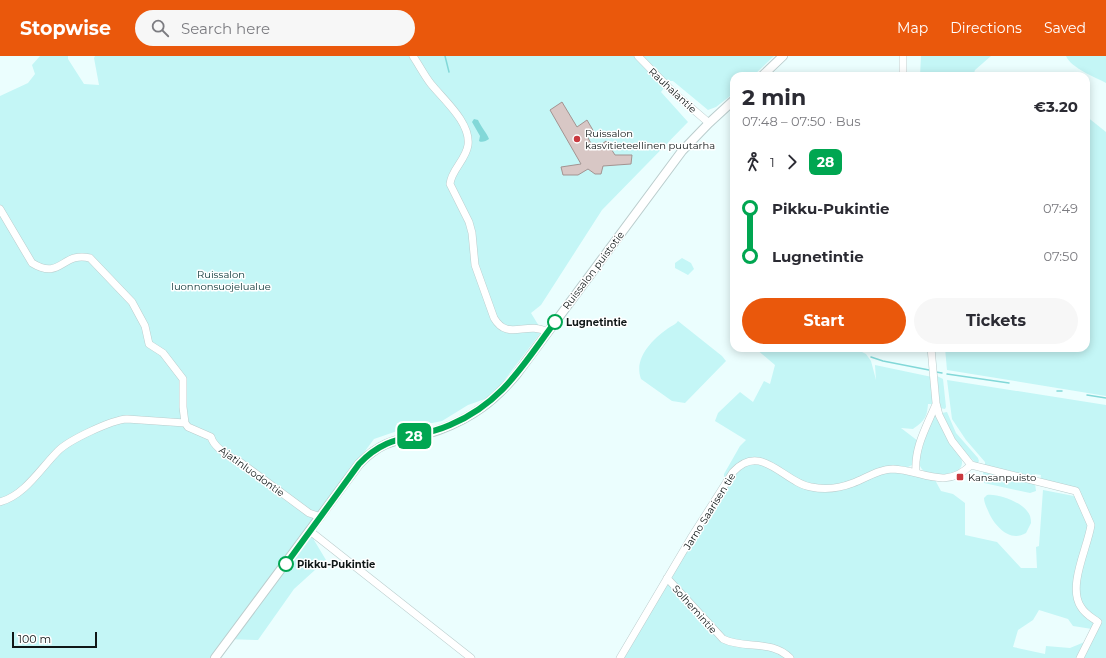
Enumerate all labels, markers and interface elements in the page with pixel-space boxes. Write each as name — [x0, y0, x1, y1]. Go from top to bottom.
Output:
search box — [135, 10, 415, 46]
text: Stopwise — [20, 17, 111, 40]
icon: search — [149, 17, 171, 39]
text: Search here — [181, 19, 270, 38]
text: Map — [897, 19, 928, 37]
text: Directions — [950, 19, 1022, 37]
text: Saved — [1044, 19, 1086, 37]
street label: Rauhalantie — [646, 65, 699, 116]
text: 2 min — [742, 84, 806, 111]
text: €3.20 — [1034, 97, 1078, 116]
text: 07:48 – 07:50 · Bus — [742, 113, 861, 129]
place label: Ruissalon kasvitieteellinen puutarha — [585, 127, 715, 152]
marker: Ruissalon kasvitieteellinen puutarha — [572, 134, 582, 144]
icon: walk — [742, 151, 764, 173]
icon: forward — [781, 151, 803, 173]
text: 28 — [817, 153, 834, 171]
text: 1 — [770, 154, 775, 170]
text: Pikku-Pukintie — [772, 199, 890, 218]
text: 07:49 — [1043, 200, 1078, 216]
street label: Ruissalon puistotie — [560, 229, 627, 312]
text: Lugnetintie — [772, 247, 864, 266]
text: 07:50 — [1043, 248, 1078, 264]
park label: Ruissalon luonnonsuojelualue — [171, 268, 271, 293]
button: Start — [742, 298, 906, 344]
button: Tickets — [914, 298, 1078, 344]
marker: Lugnetintie — [547, 314, 563, 330]
place label: Lugnetintie — [566, 316, 627, 329]
line badge: 28 — [396, 423, 432, 449]
text: 28 — [405, 427, 423, 445]
street label: Ajatinluodontie — [216, 443, 287, 499]
street label: Jarno Saarisen tie — [680, 470, 738, 553]
place label: Kansanpuisto — [968, 471, 1036, 484]
marker: Kansanpuisto — [955, 472, 965, 482]
marker: Pikku-Pukintie — [278, 556, 294, 572]
place label: Pikku-Pukintie — [297, 558, 375, 571]
street label: Solhemintie — [669, 582, 720, 636]
scale bar — [12, 630, 97, 649]
text: 100 m — [18, 632, 51, 646]

